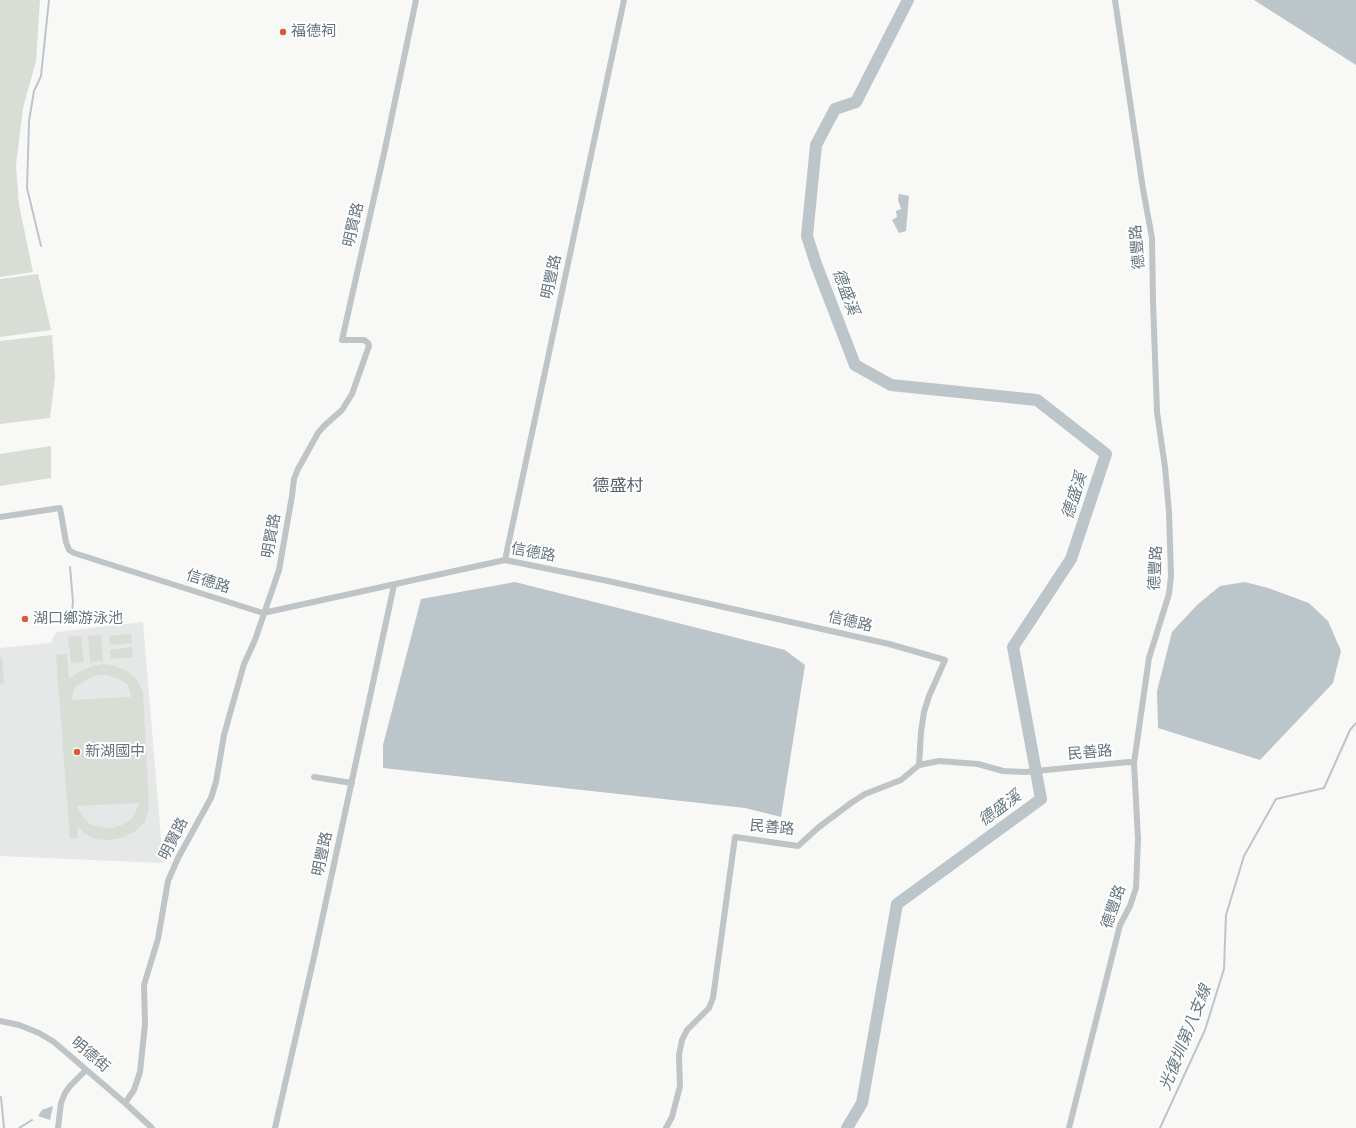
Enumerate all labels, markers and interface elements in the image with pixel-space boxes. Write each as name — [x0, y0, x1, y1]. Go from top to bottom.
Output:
place label: 福德祠 — [291, 23, 336, 41]
marker: 福德祠 — [278, 27, 288, 37]
street label: 明賢路 — [340, 201, 368, 249]
street label: 德豐路 — [1127, 224, 1149, 270]
street label: 明豐路 — [539, 253, 565, 301]
water label: 德盛溪 — [828, 266, 862, 318]
water label: 德盛溪 — [1058, 470, 1092, 522]
district label: 德盛村 — [593, 476, 643, 496]
street label: 明賢路 — [259, 512, 285, 560]
street label: 信德路 — [509, 540, 557, 566]
street label: 德豐路 — [1146, 545, 1166, 591]
street label: 信德路 — [184, 566, 232, 598]
street label: 信德路 — [826, 608, 874, 636]
place label: 湖口鄉游泳池 — [33, 610, 123, 628]
marker: 湖口鄉游泳池 — [20, 614, 30, 624]
street label: 民善路 — [1067, 742, 1113, 764]
place label: 新湖國中 — [85, 743, 145, 761]
marker: 新湖國中 — [72, 747, 82, 757]
water label: 德盛溪 — [975, 787, 1025, 831]
street label: 明賢路 — [156, 815, 192, 863]
street label: 民善路 — [749, 817, 795, 839]
street label: 明豐路 — [310, 830, 336, 878]
street label: 德豐路 — [1098, 883, 1130, 931]
water label: 光復圳第八支線 — [1156, 982, 1216, 1094]
street label: 明德街 — [67, 1034, 113, 1076]

